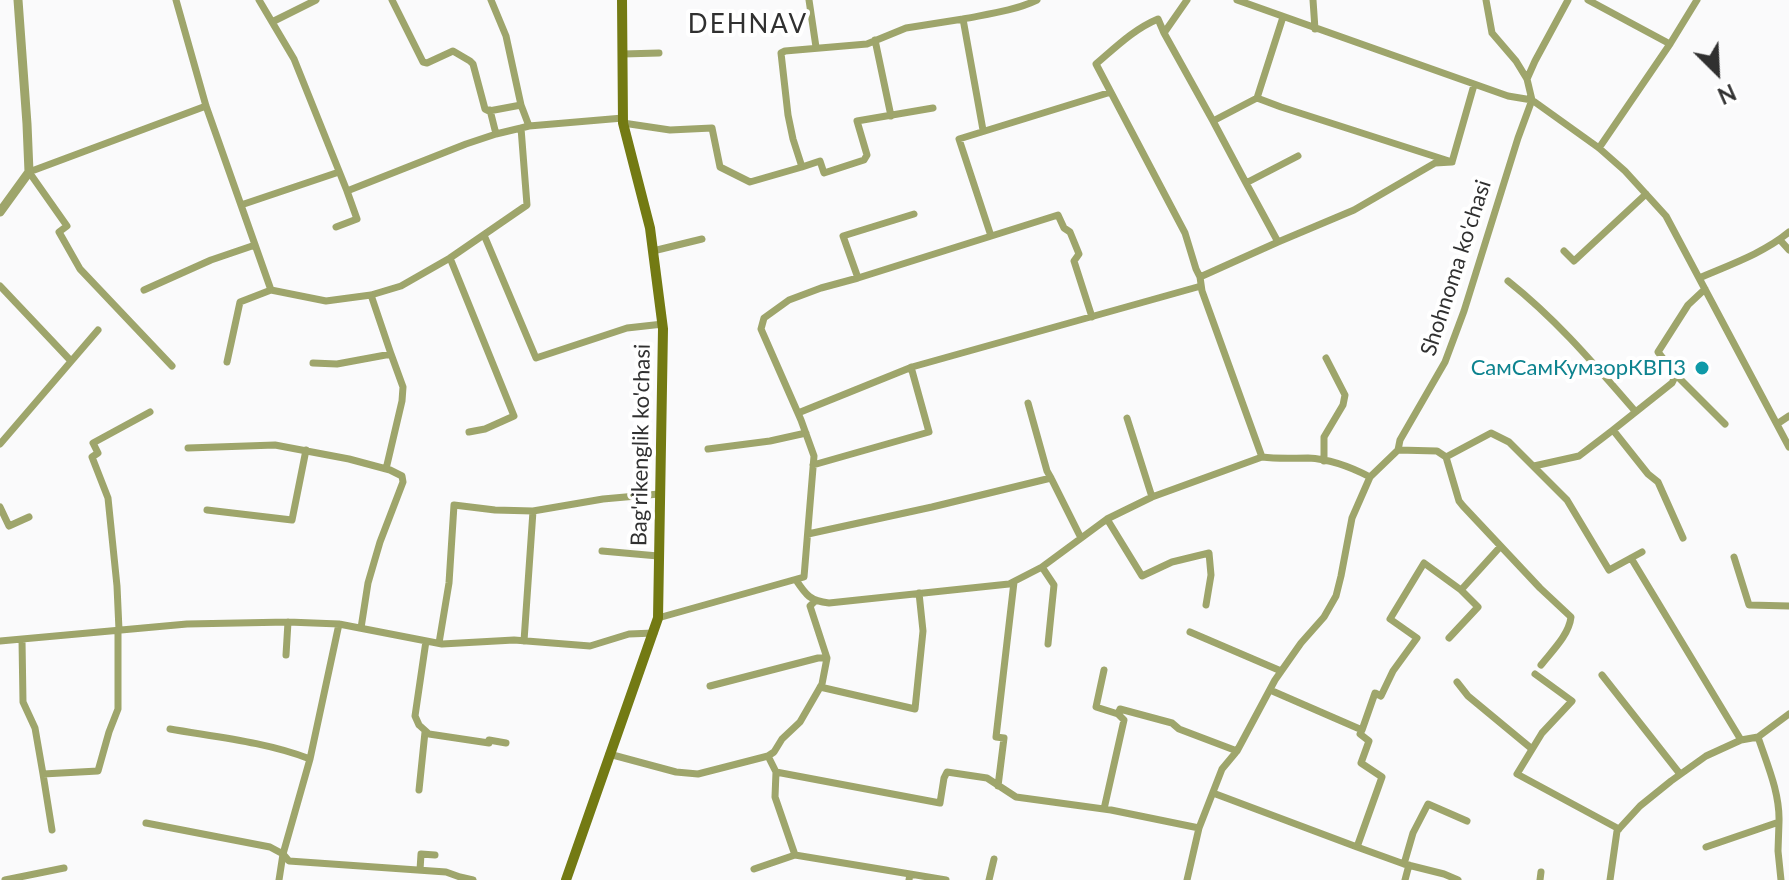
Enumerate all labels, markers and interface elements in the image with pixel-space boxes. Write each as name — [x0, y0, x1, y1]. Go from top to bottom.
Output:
district label: DEHNAV — [688, 9, 808, 41]
north arrow — [1677, 32, 1757, 112]
text: N — [1714, 79, 1740, 110]
street label: Shohnoma ko'chasi — [1415, 177, 1497, 359]
street label: Bag'rikenglik ko'chasi — [626, 344, 656, 546]
place label: СамСамКумзорКВП3 — [1471, 355, 1686, 381]
marker: СамСамКумзорКВП3 — [1693, 359, 1711, 377]

